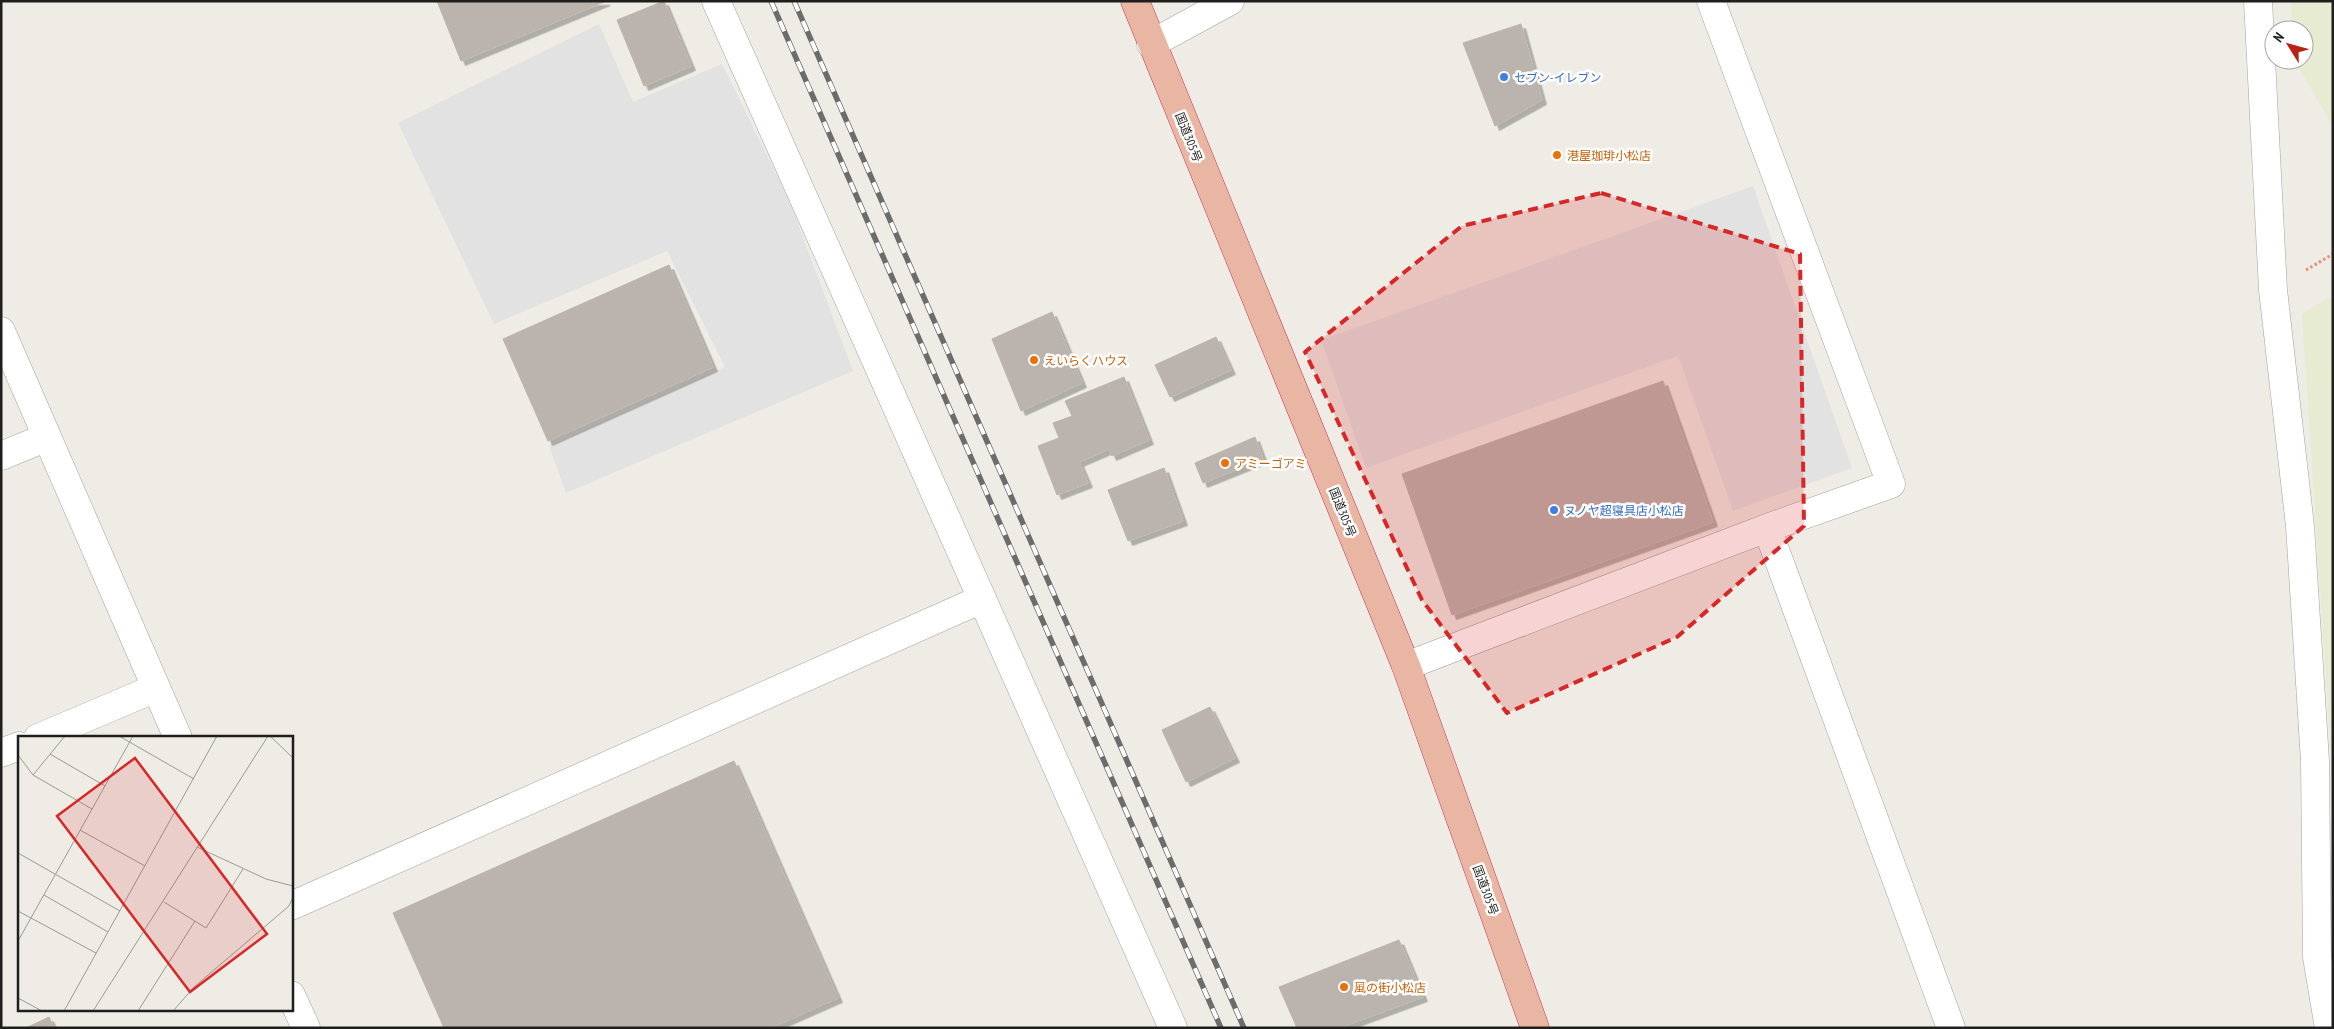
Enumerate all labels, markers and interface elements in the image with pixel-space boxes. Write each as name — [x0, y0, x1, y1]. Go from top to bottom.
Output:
north arrow — [2264, 20, 2314, 70]
text: N — [2269, 29, 2288, 46]
place label: セブン-イレブン — [1514, 70, 1602, 85]
marker: セブン-イレブン — [1498, 71, 1510, 83]
street label: 国道305号 — [1172, 110, 1206, 164]
place label: 港屋珈琲小松店 — [1567, 148, 1651, 163]
marker: 港屋珈琲小松店 — [1551, 149, 1563, 161]
place label: えいらくハウス — [1044, 353, 1128, 368]
marker: えいらくハウス — [1028, 354, 1040, 366]
place label: アミーゴアミ — [1235, 456, 1307, 471]
marker: アミーゴアミ — [1219, 457, 1231, 469]
street label: 国道305号 — [1326, 485, 1360, 539]
place label: ヌノヤ超寝具店小松店 — [1564, 503, 1684, 518]
marker: ヌノヤ超寝具店小松店 — [1548, 504, 1560, 516]
inset map — [18, 736, 292, 1012]
street label: 国道305号 — [1470, 863, 1502, 917]
place label: 風の街小松店 — [1354, 980, 1426, 995]
marker: 風の街小松店 — [1338, 981, 1350, 993]

